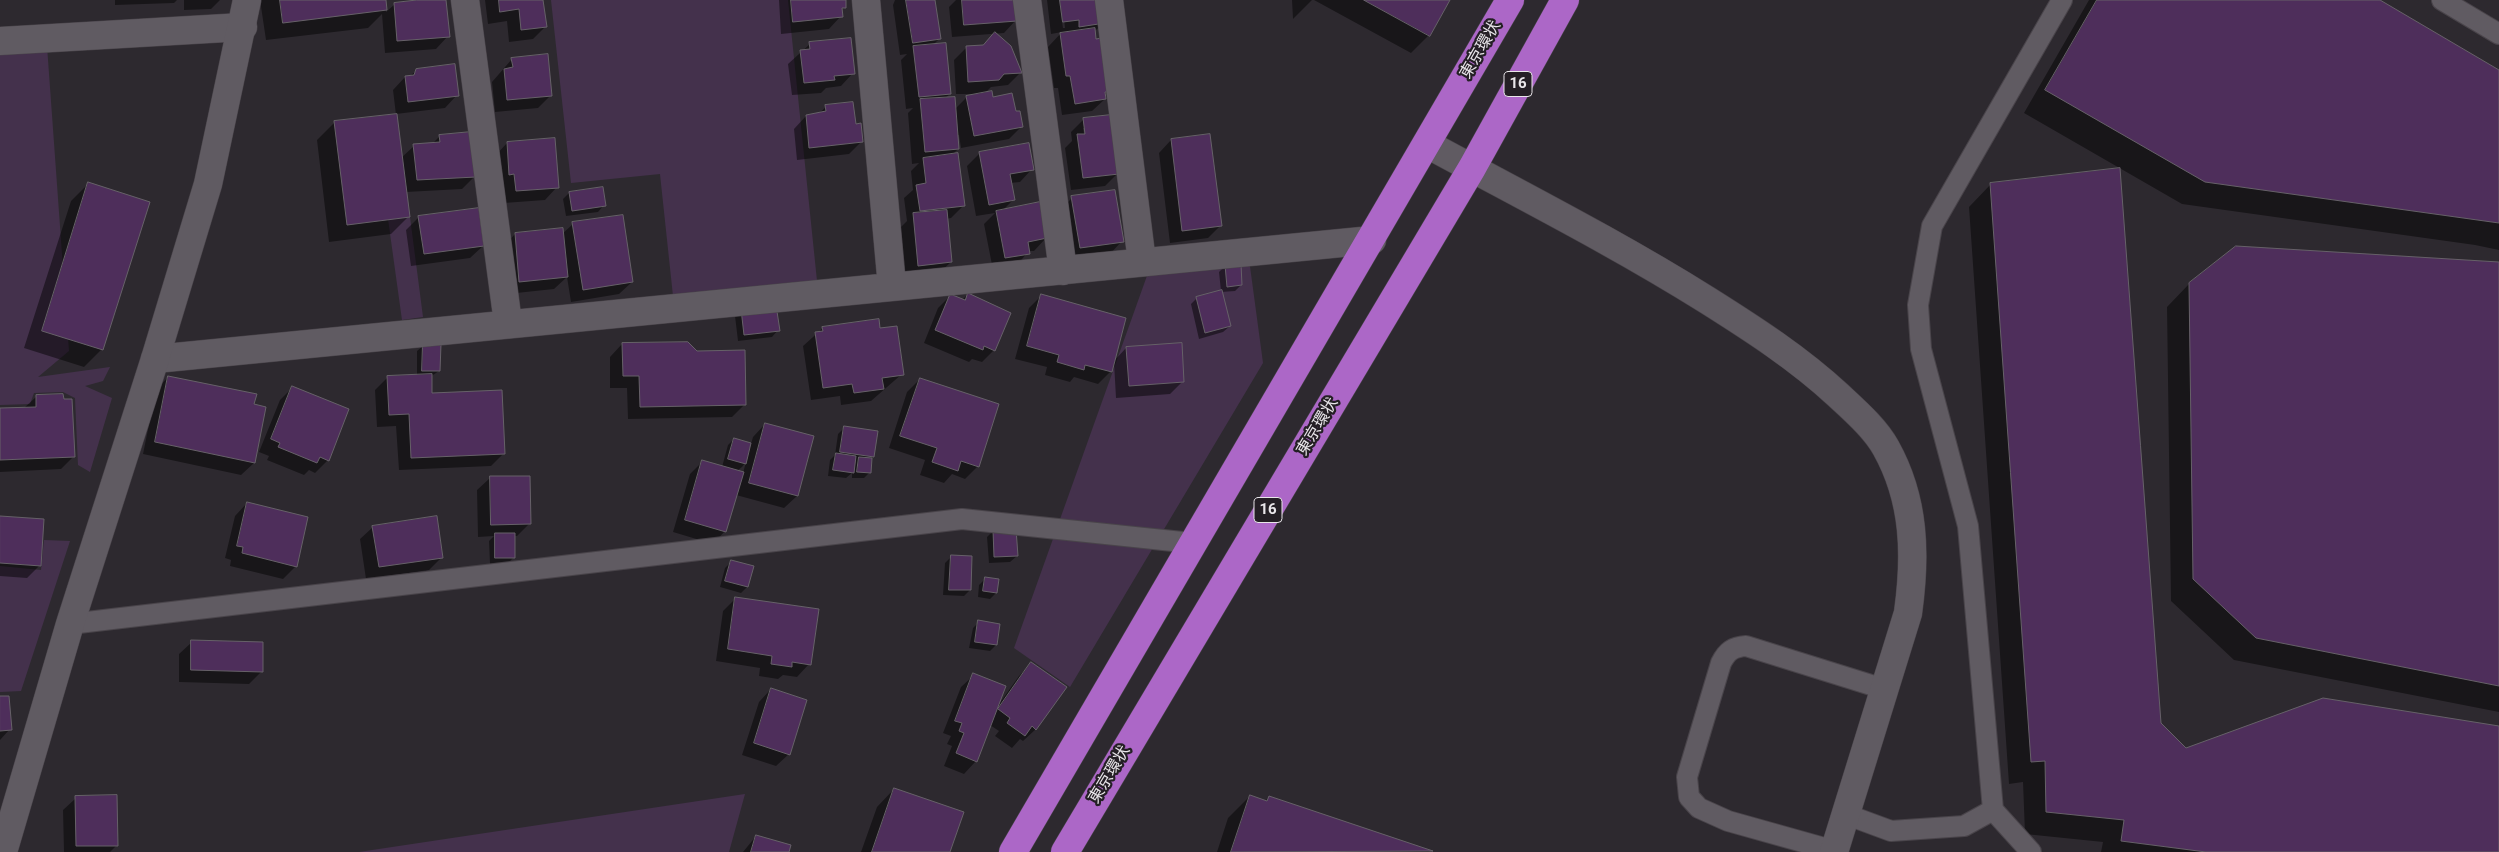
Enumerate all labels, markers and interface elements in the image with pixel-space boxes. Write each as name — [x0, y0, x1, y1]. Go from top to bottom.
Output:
street label: 東京環状 — [1457, 17, 1505, 83]
road number: 16 — [1504, 72, 1532, 96]
street label: 東京環状 — [1293, 395, 1343, 459]
road number: 16 — [1254, 498, 1282, 522]
street label: 東京環状 — [1085, 743, 1135, 807]

